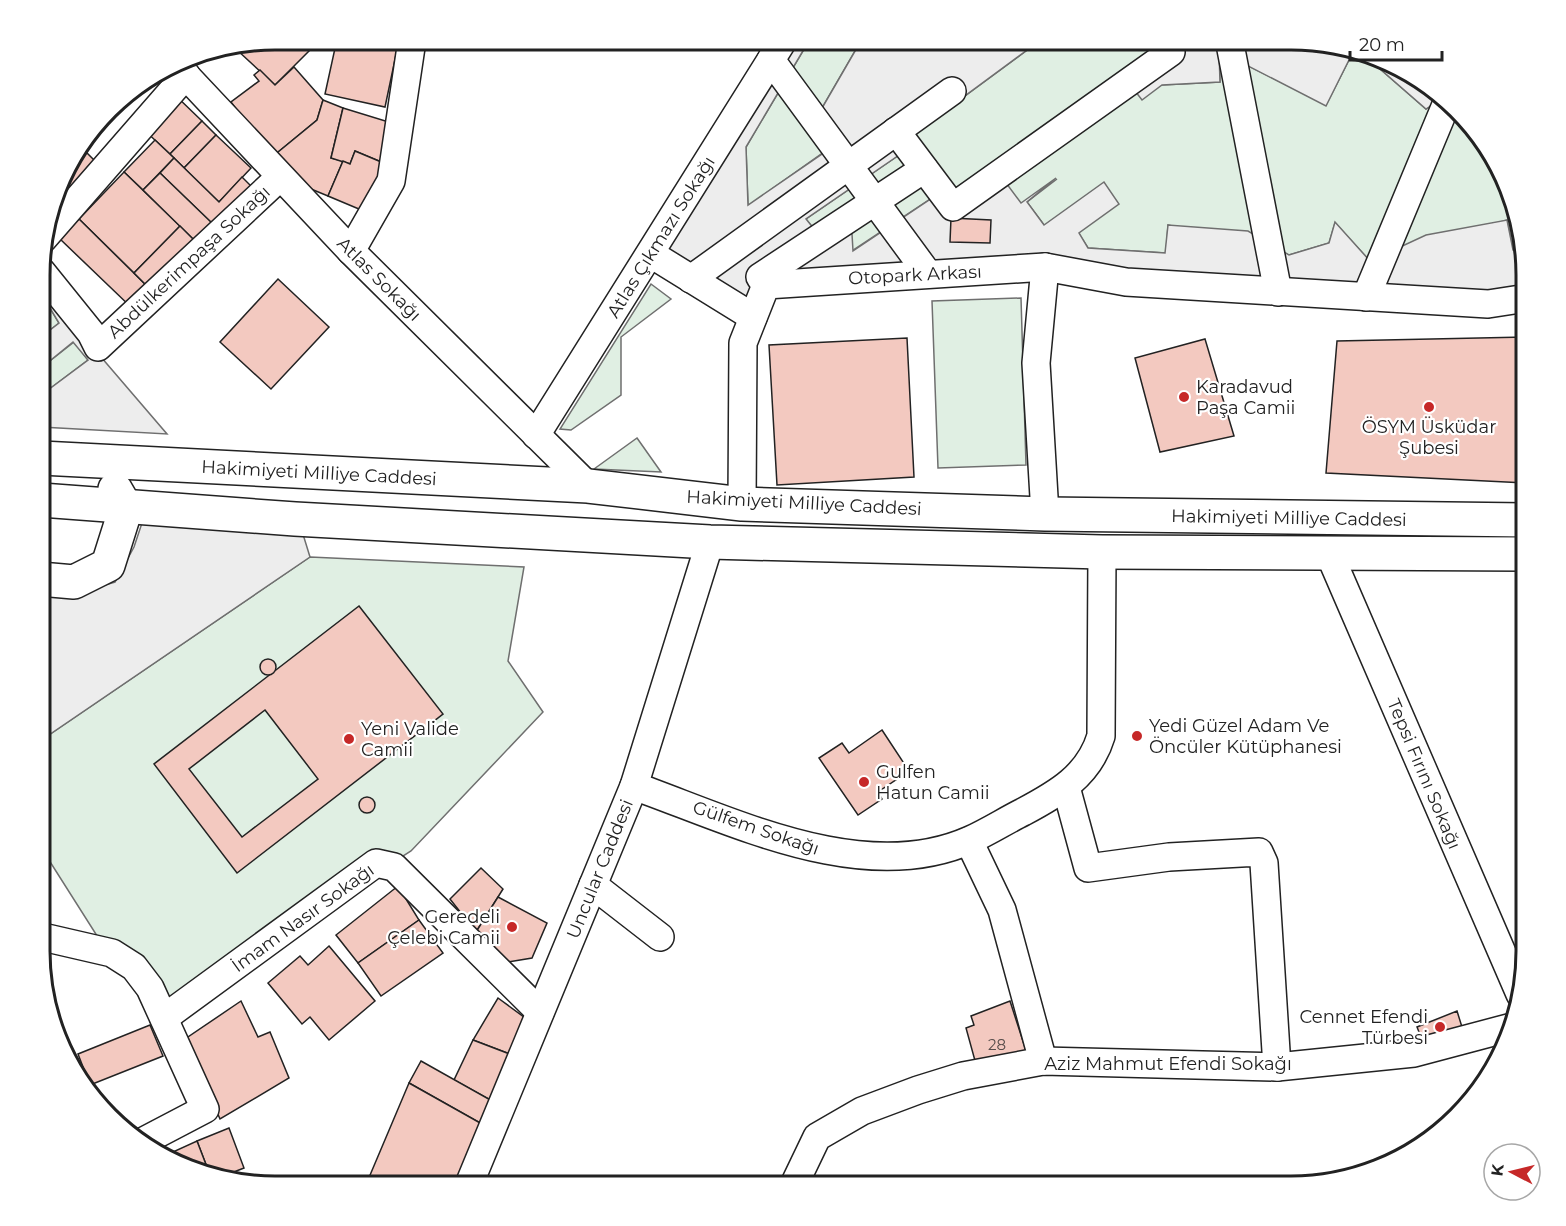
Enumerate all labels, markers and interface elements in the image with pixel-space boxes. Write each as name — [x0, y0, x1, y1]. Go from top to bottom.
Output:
scale bar — [1350, 24, 1442, 62]
text: 20 m — [1359, 34, 1405, 56]
street label: Atlas Çıkmazı Sokağı — [602, 152, 720, 322]
street label: Abdülkerimpaşa Sokağı — [103, 181, 275, 343]
street label: Atlas Sokağı — [332, 232, 426, 326]
street label: Otopark Arkası — [848, 261, 982, 289]
place label: Karadavud Paşa Camii — [1196, 376, 1295, 419]
marker: Karadavud Paşa Camii — [1177, 390, 1191, 404]
marker: ÖSYM Üsküdar Şubesi — [1422, 400, 1436, 414]
place label: ÖSYM Üsküdar Şubesi — [1362, 416, 1496, 459]
street label: Hakimiyeti Milliye Caddesi — [201, 456, 437, 490]
street label: Hakimiyeti Milliye Caddesi — [686, 486, 922, 520]
street label: Hakimiyeti Milliye Caddesi — [1171, 505, 1407, 531]
street label: Tepsi Fırını Sokağı — [1382, 696, 1466, 852]
place label: Yedi Güzel Adam Ve Öncüler Kütüphanesi — [1149, 715, 1342, 758]
place label: Yeni Valide Camii — [361, 718, 459, 761]
marker: Yedi Güzel Adam Ve Öncüler Kütüphanesi — [1130, 729, 1144, 743]
marker: Yeni Valide Camii — [342, 732, 356, 746]
place label: Gulfen Hatun Camii — [876, 761, 990, 804]
marker: Gulfen Hatun Camii — [857, 775, 871, 789]
street label: Uncular Caddesi — [562, 796, 638, 942]
street label: Gülfem Sokağı — [690, 796, 822, 860]
street label: İmam Nasır Sokağı — [228, 859, 378, 977]
place label: Geredeli Çelebi Camii — [387, 906, 500, 949]
marker: Geredeli Çelebi Camii — [505, 920, 519, 934]
place label: Cennet Efendi Türbesi — [1299, 1006, 1428, 1049]
marker: Cennet Efendi Türbesi — [1433, 1020, 1447, 1034]
house number: 28 — [988, 1035, 1006, 1054]
street label: Aziz Mahmut Efendi Sokağı — [1044, 1053, 1292, 1075]
north arrow — [1482, 1142, 1542, 1202]
text: K — [1487, 1162, 1508, 1177]

